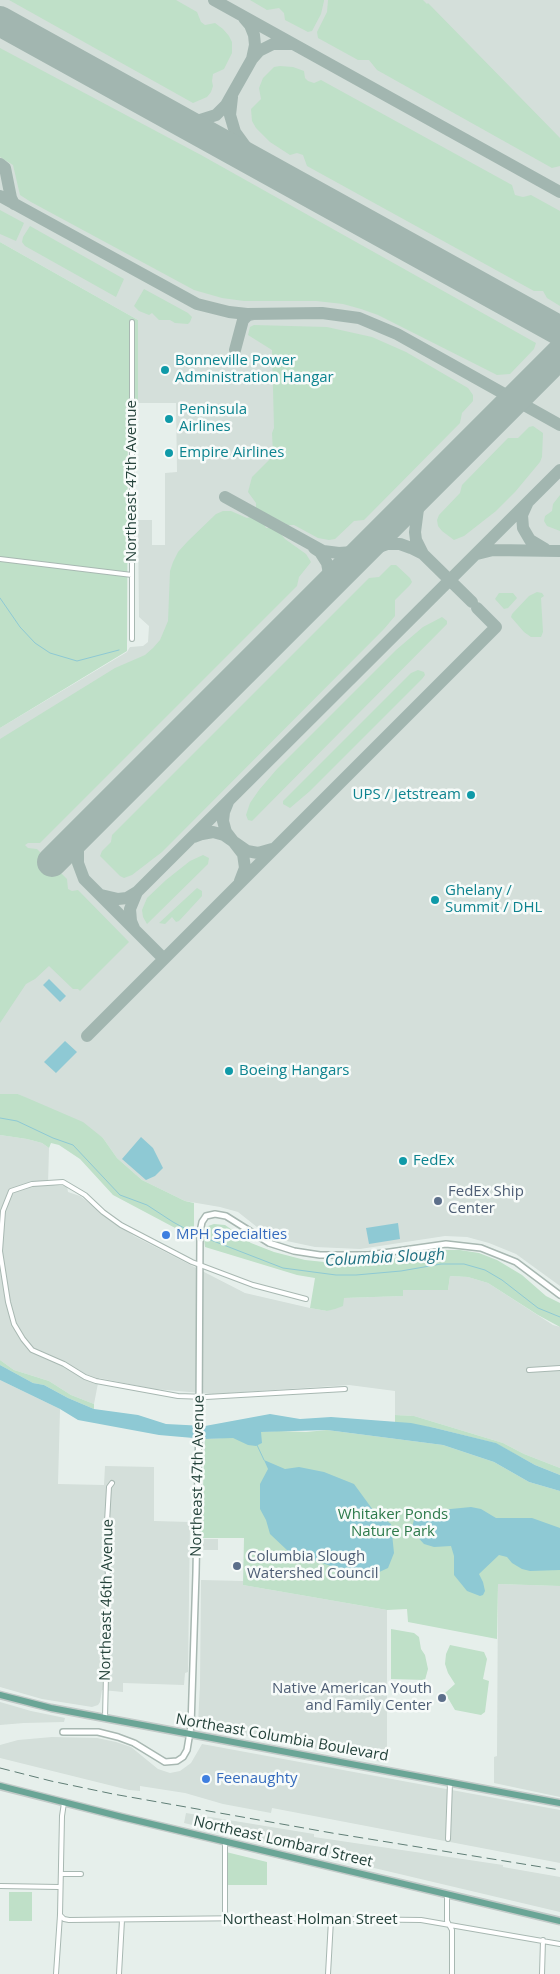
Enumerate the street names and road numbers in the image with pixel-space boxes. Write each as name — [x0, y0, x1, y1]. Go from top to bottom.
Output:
street label: Northeast 47th Avenue — [123, 400, 141, 562]
street label: Northeast 47th Avenue — [188, 1395, 208, 1557]
street label: Northeast 46th Avenue — [97, 1519, 117, 1681]
street label: Northeast Columbia Boulevard — [174, 1710, 390, 1766]
street label: Northeast Lombard Street — [192, 1813, 374, 1871]
street label: Northeast Holman Street — [222, 1911, 398, 1929]

